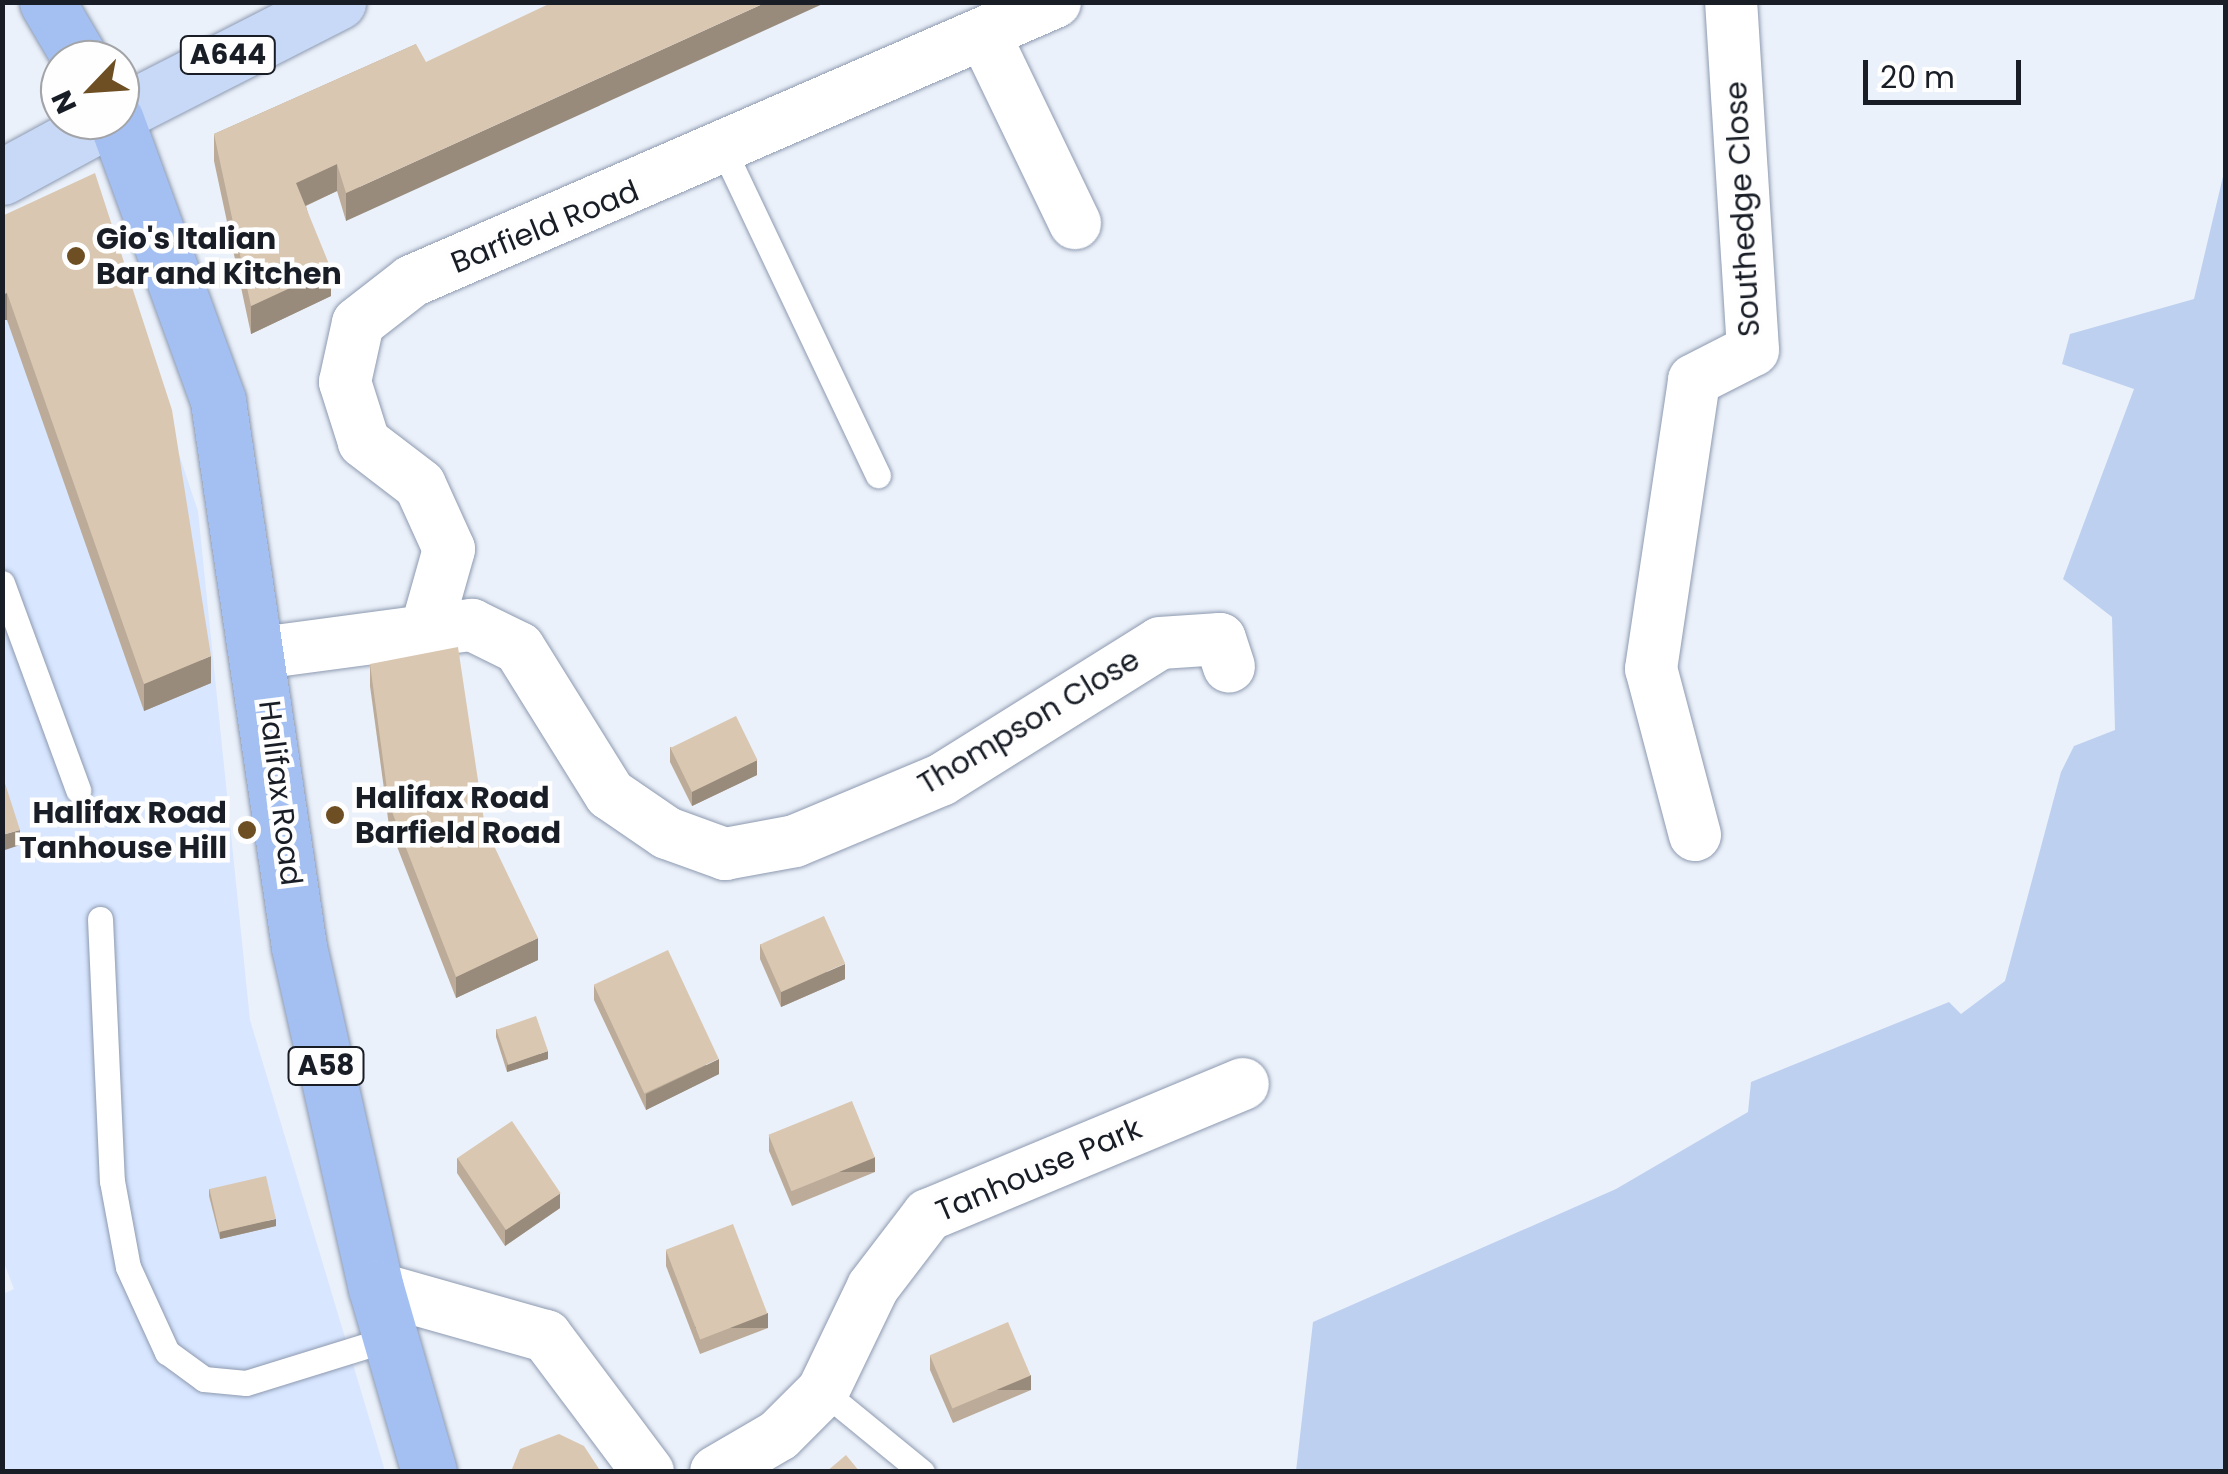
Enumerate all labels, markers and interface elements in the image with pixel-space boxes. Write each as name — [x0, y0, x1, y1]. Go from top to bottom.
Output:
road number: A644 — [178, 32, 278, 78]
north arrow — [40, 40, 140, 140]
scale bar — [1868, 40, 2026, 102]
text: 20 m — [1880, 56, 1955, 99]
street label: Southedge Close — [1718, 80, 1768, 338]
text: N — [42, 84, 86, 120]
street label: Barfield Road — [446, 173, 644, 281]
place label: Gio's Italian Bar and Kitchen — [96, 221, 342, 292]
marker: Gio's Italian Bar and Kitchen — [65, 245, 87, 267]
street label: Thompson Close — [912, 642, 1146, 802]
street label: Halifax Road — [251, 698, 309, 888]
place label: Halifax Road Barfield Road — [355, 780, 561, 850]
place label: Halifax Road Tanhouse Hill — [19, 795, 227, 866]
marker: Halifax Road Barfield Road — [324, 804, 346, 826]
marker: Halifax Road Tanhouse Hill — [236, 819, 258, 841]
road number: A58 — [286, 1043, 366, 1089]
street label: Tanhouse Park — [931, 1110, 1147, 1230]

